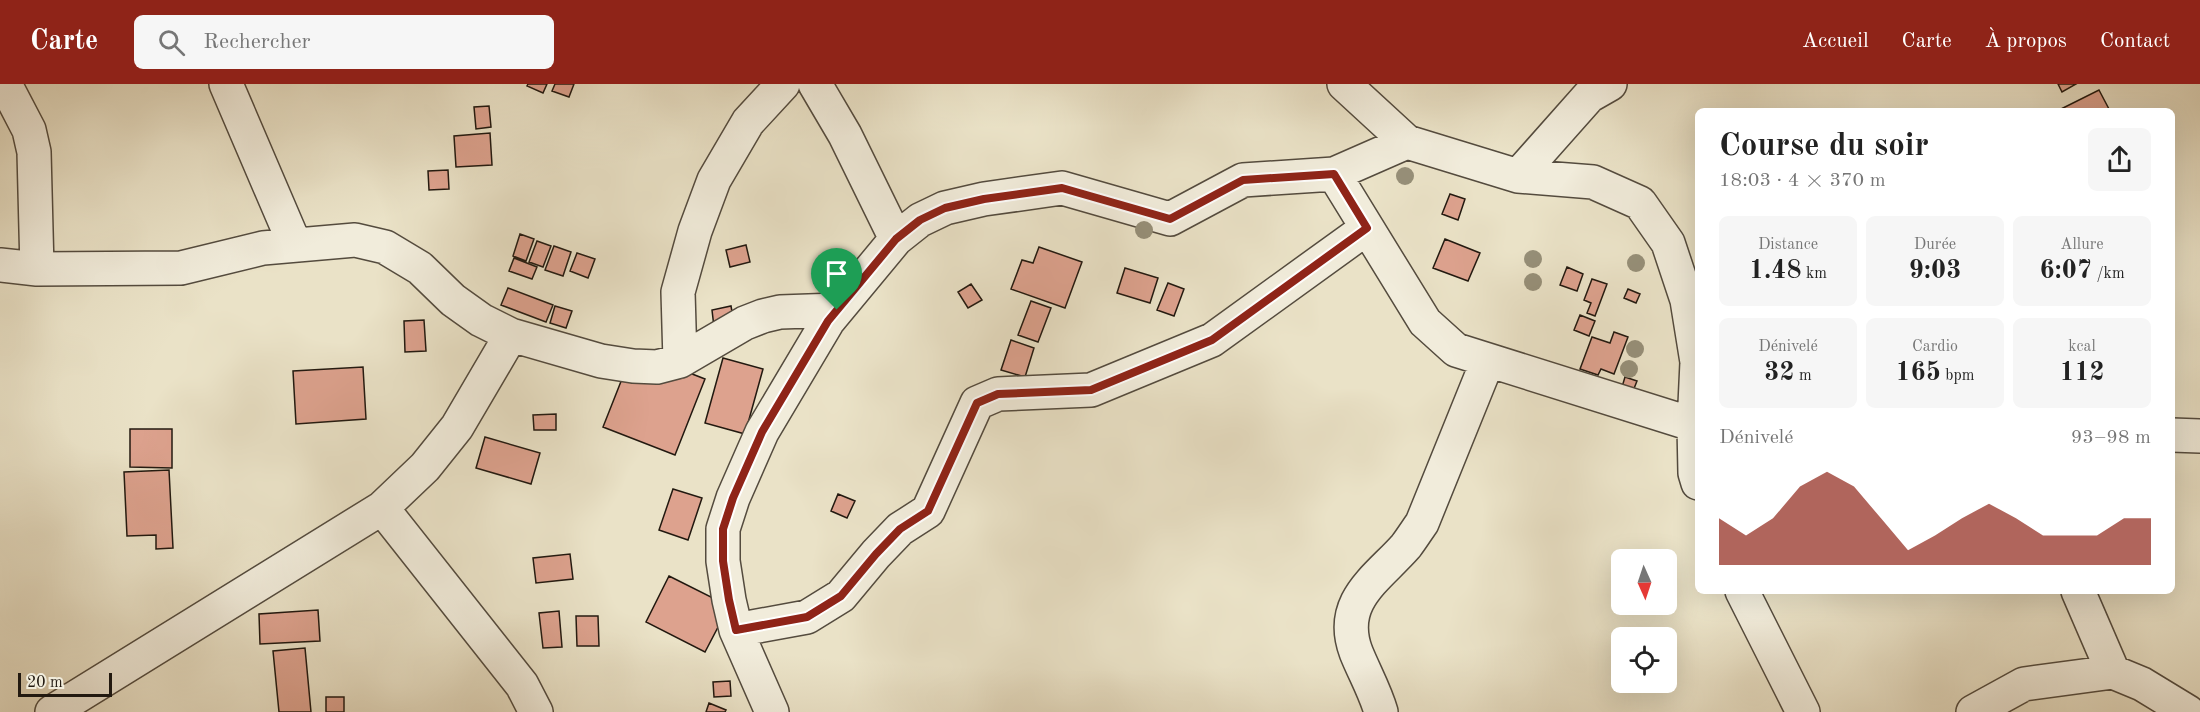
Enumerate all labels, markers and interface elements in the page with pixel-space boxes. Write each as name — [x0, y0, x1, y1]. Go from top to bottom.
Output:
search box — [134, 15, 554, 69]
icon: search — [155, 26, 188, 59]
text: Carte — [30, 28, 98, 56]
text: Rechercher — [203, 31, 311, 53]
text: Accueil — [1802, 31, 1869, 52]
text: Carte — [1902, 31, 1952, 52]
text: À propos — [1985, 31, 2067, 52]
text: Contact — [2100, 31, 2170, 52]
button: share — [2088, 128, 2151, 191]
text: Course du soir — [1719, 130, 1929, 163]
text: 18:03 · 4 × 370 m — [1719, 171, 1886, 191]
text: Distance — [1758, 237, 1818, 253]
text: Durée — [1914, 237, 1956, 253]
text: Allure — [2060, 237, 2104, 253]
pin — [811, 248, 862, 310]
icon: arrive — [820, 257, 853, 290]
text: 1.48 — [1749, 258, 1802, 284]
text: 9:03 — [1909, 258, 1961, 284]
text: 6:07 — [2039, 258, 2092, 284]
text: km — [1802, 266, 1827, 282]
text: /km — [2092, 266, 2125, 282]
text: Dénivelé — [1758, 339, 1818, 355]
text: Cardio — [1912, 339, 1958, 355]
text: kcal — [2068, 339, 2096, 355]
text: 32 — [1764, 360, 1794, 386]
text: 165 — [1896, 360, 1941, 386]
text: 112 — [2059, 360, 2105, 386]
text: m — [1794, 368, 1812, 384]
text: bpm — [1941, 368, 1974, 384]
text: Dénivelé — [1719, 428, 1793, 448]
text: 93–98 m — [2071, 428, 2151, 448]
north arrow — [1611, 549, 1677, 615]
map controls — [1611, 549, 1677, 693]
button: locate — [1611, 627, 1677, 693]
scale bar — [18, 670, 112, 698]
text: 20 m — [27, 675, 63, 691]

